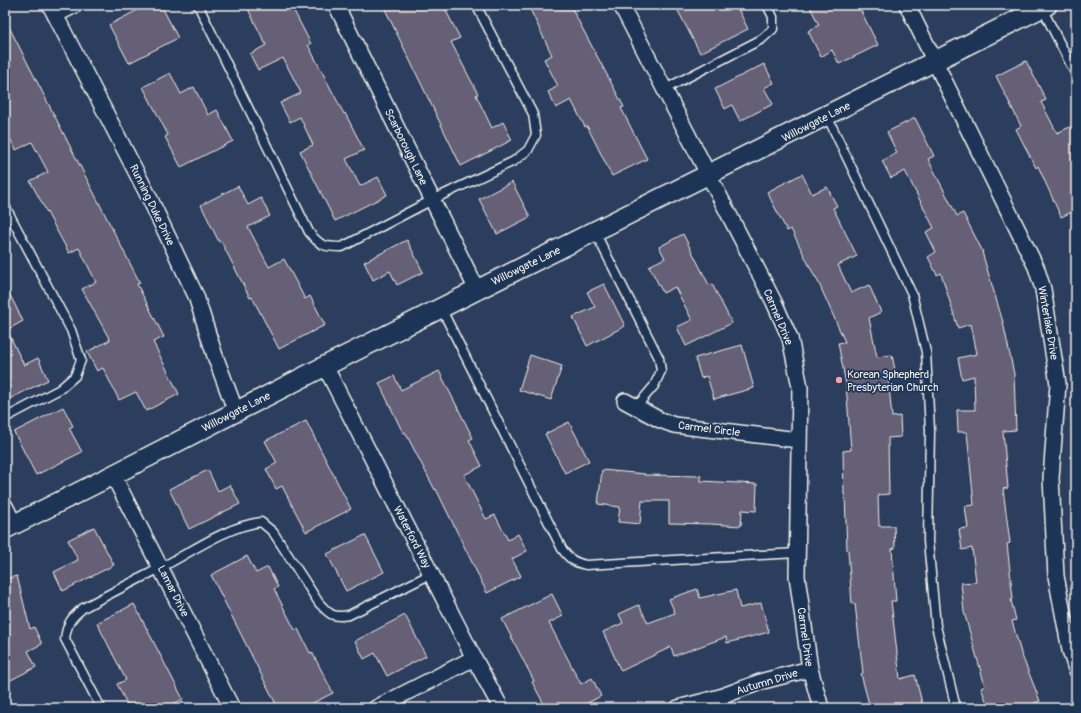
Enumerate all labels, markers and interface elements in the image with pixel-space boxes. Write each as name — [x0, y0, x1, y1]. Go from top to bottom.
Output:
street label: Willowgate Lane — [780, 99, 853, 145]
street label: Scarborough Lane — [382, 107, 430, 188]
street label: Running Duke Drive — [127, 162, 177, 248]
street label: Willowgate Lane — [489, 243, 563, 288]
street label: Winterlake Drive — [1035, 285, 1061, 362]
street label: Carmel Drive — [760, 287, 796, 347]
place label: Korean Sphepherd Presbyterian Church — [847, 368, 938, 394]
marker: Korean Sphepherd Presbyterian Church — [834, 375, 844, 385]
street label: Willowgate Lane — [200, 389, 273, 435]
street label: Carmel Circle — [677, 419, 741, 439]
street label: Waterford Way — [391, 504, 433, 571]
street label: Lamar Drive — [154, 563, 192, 619]
street label: Carmel Drive — [794, 607, 816, 668]
street label: Autumn Drive — [735, 666, 800, 698]

